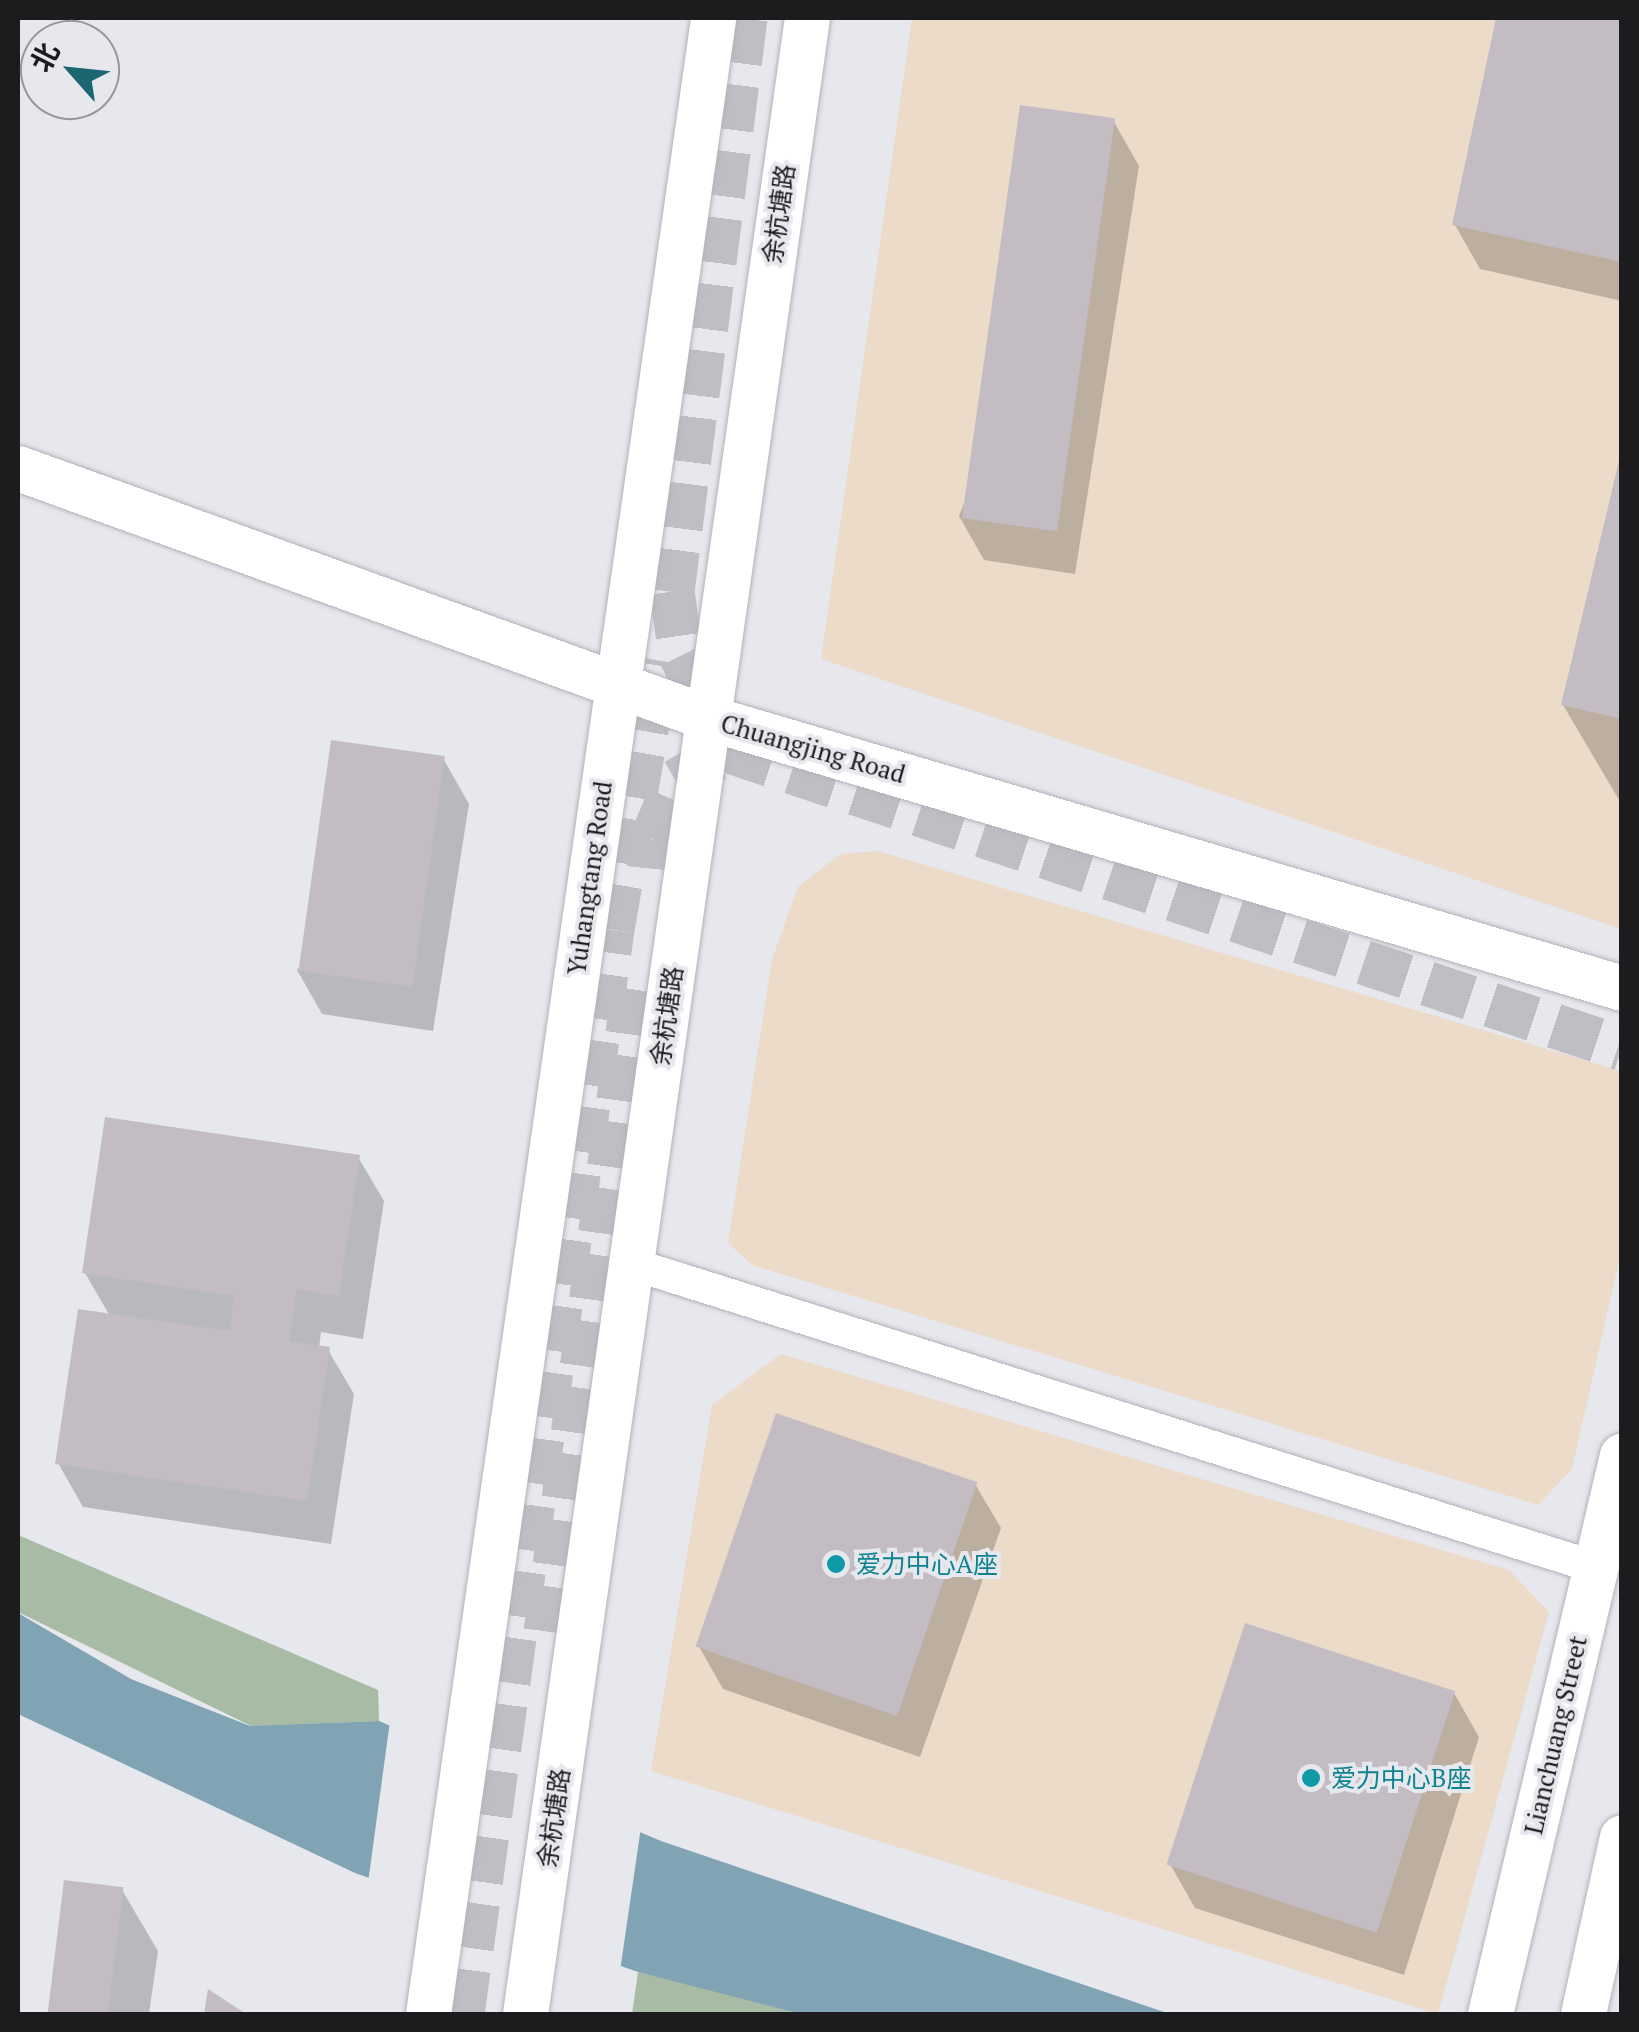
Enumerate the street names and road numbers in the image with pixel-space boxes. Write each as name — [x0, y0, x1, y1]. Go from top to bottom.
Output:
street label: 余杭塘路 — [757, 162, 801, 266]
street label: Chuangjing Road — [717, 708, 909, 790]
street label: Yuhangtang Road — [562, 779, 618, 977]
street label: 余杭塘路 — [645, 964, 689, 1068]
street label: Lianchuang Street — [1519, 1633, 1593, 1837]
street label: 余杭塘路 — [532, 1766, 576, 1870]

